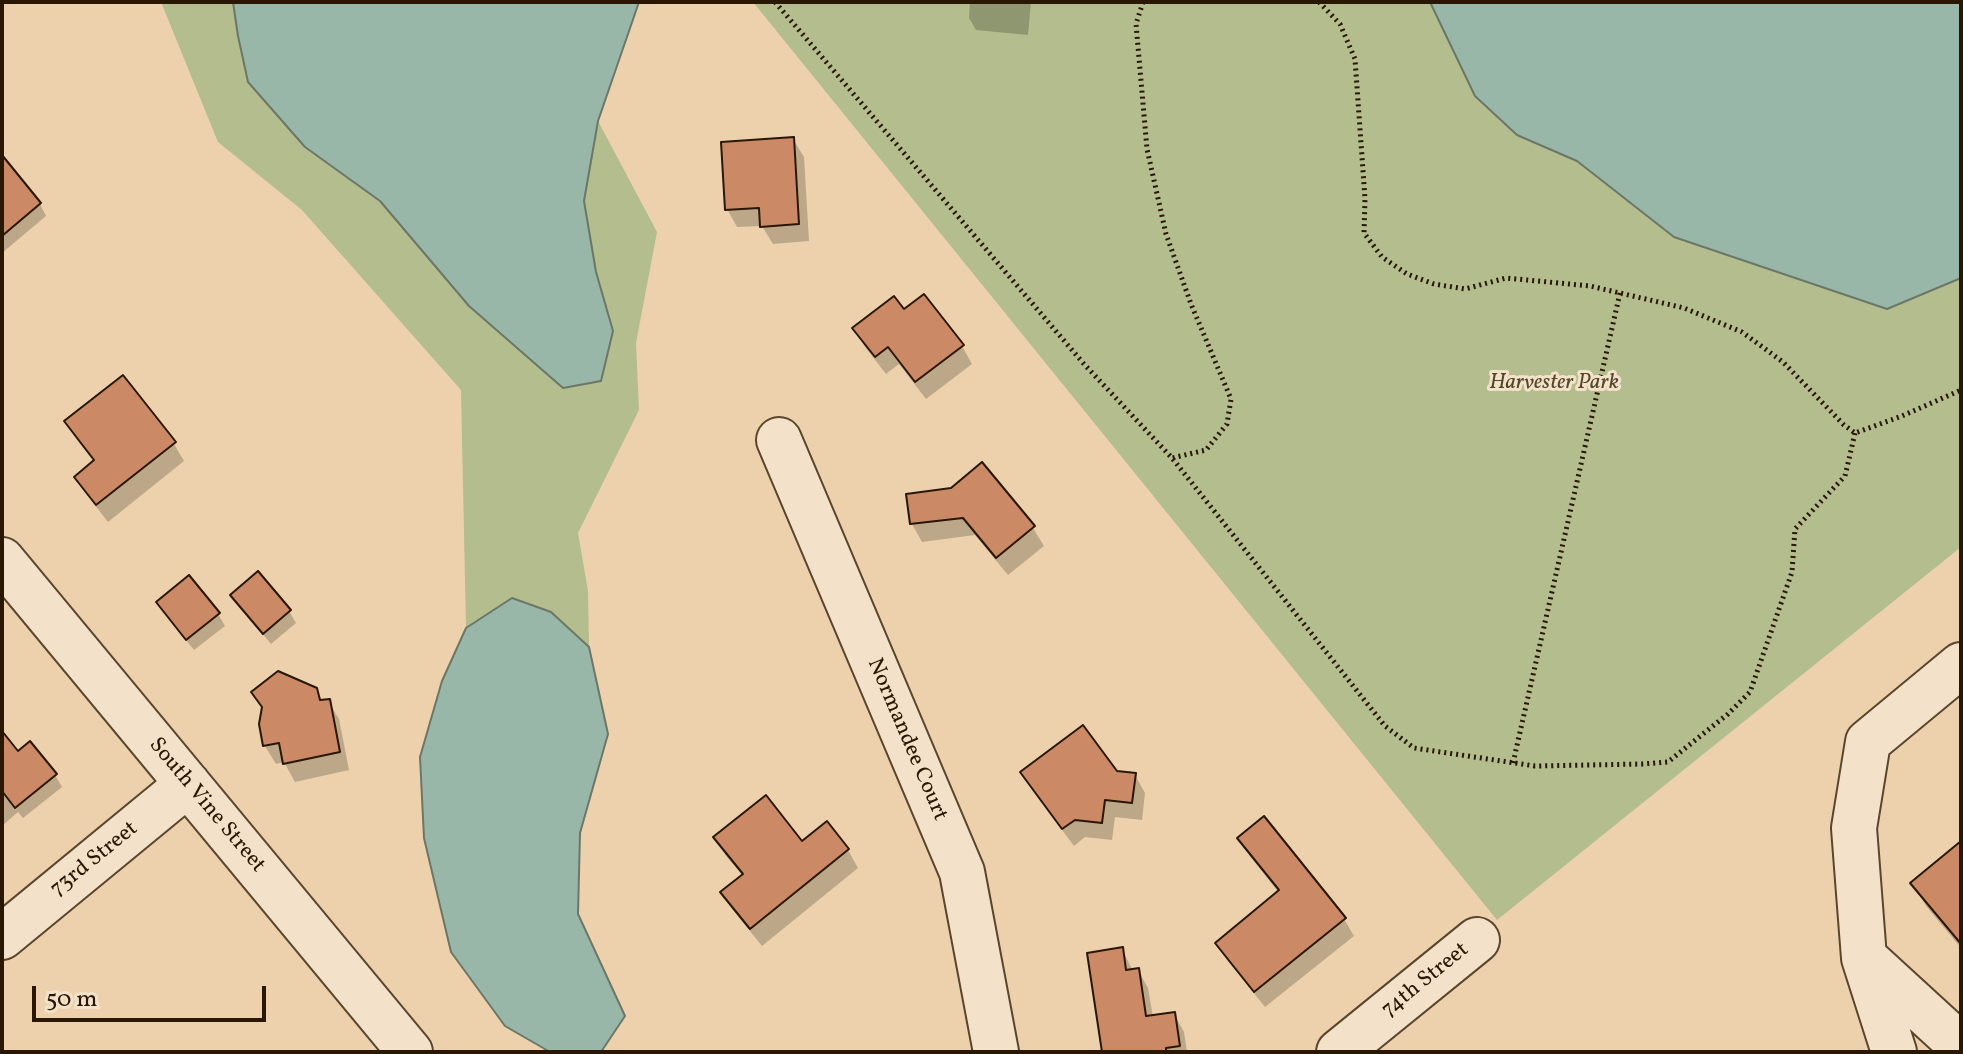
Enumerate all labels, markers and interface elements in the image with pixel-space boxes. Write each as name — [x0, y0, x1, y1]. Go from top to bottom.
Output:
park label: Harvester Park — [1489, 371, 1619, 397]
street label: Normandee Court — [860, 655, 952, 825]
street label: South Vine Street — [142, 733, 270, 879]
street label: 73rd Street — [46, 817, 144, 903]
street label: 74th Street — [1377, 938, 1475, 1024]
scale bar — [36, 970, 270, 1020]
text: 50 m — [46, 983, 98, 1017]

